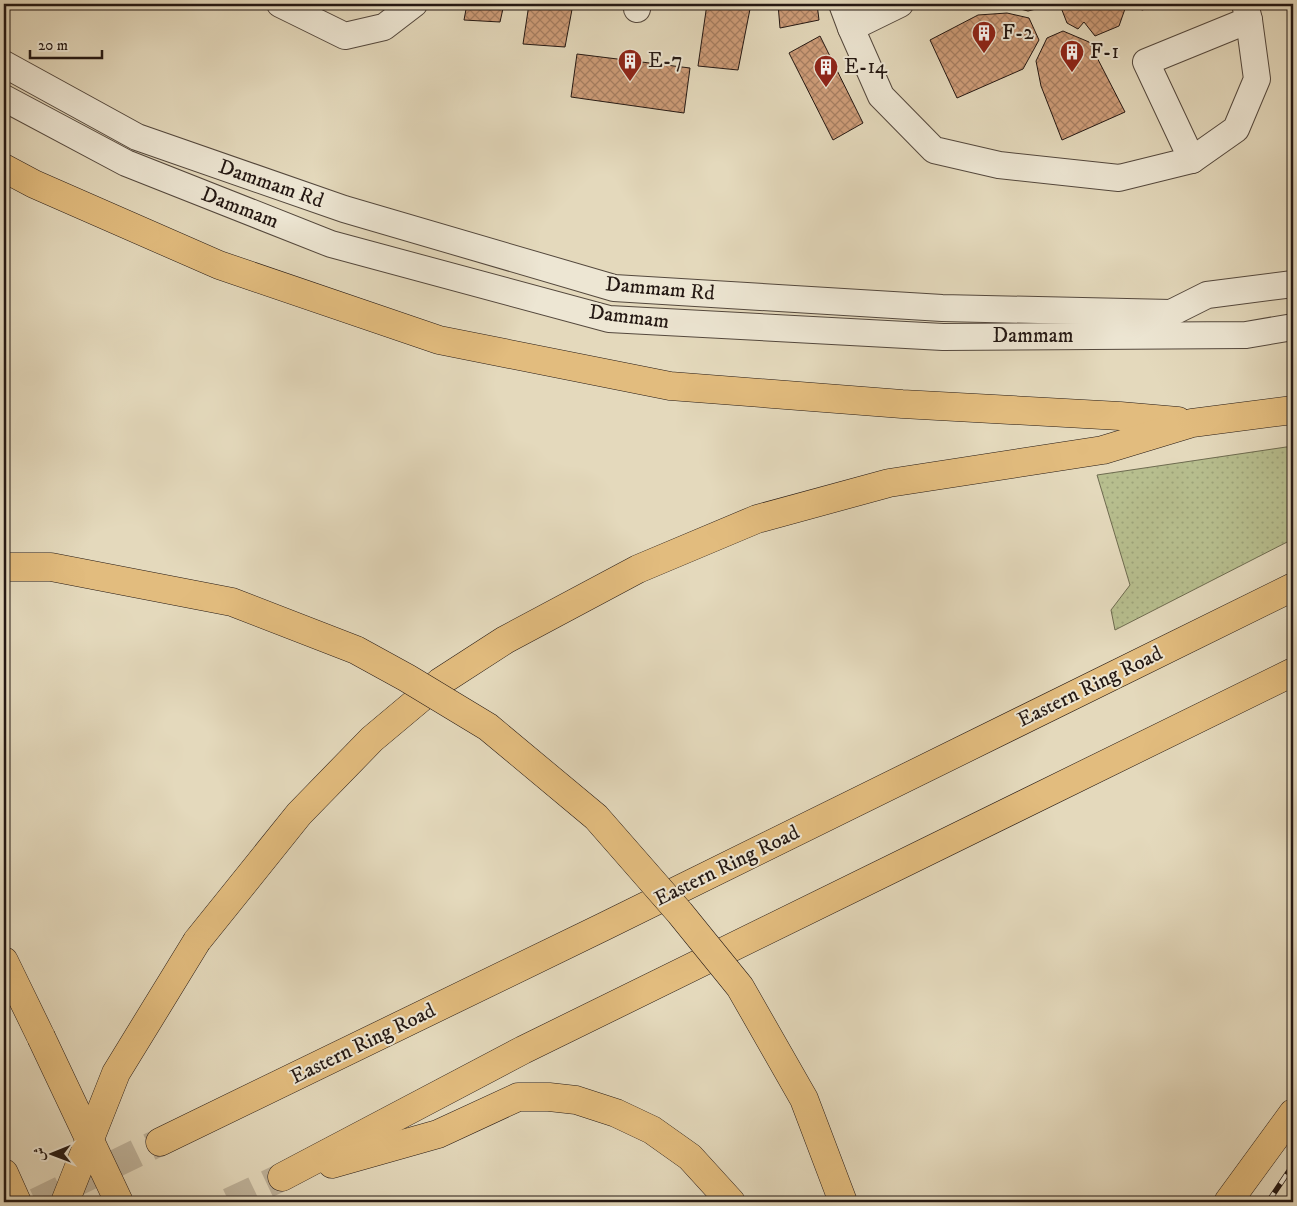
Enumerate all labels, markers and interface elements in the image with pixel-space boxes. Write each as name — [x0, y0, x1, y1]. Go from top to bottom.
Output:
building icon: F-2 — [971, 20, 997, 54]
place label: F-2 — [1002, 20, 1034, 46]
scale bar — [30, 28, 102, 60]
text: 20 m — [38, 36, 68, 55]
building icon: F-1 — [1059, 39, 1085, 73]
place label: F-1 — [1090, 39, 1119, 65]
building icon: E-7 — [617, 48, 643, 82]
place label: E-7 — [648, 48, 682, 74]
building icon: E-14 — [813, 54, 839, 88]
place label: E-14 — [844, 54, 888, 80]
street label: Dammam Rd — [215, 154, 327, 214]
street label: Dammam — [198, 182, 282, 234]
street label: Dammam Rd — [604, 271, 716, 307]
street label: Dammam — [587, 299, 671, 335]
street label: Dammam — [993, 323, 1074, 349]
street label: Eastern Ring Road — [1013, 640, 1167, 733]
street label: Eastern Ring Road — [650, 819, 804, 912]
street label: Eastern Ring Road — [286, 997, 440, 1090]
north arrow — [28, 1128, 78, 1178]
text: ش — [31, 1147, 49, 1161]

